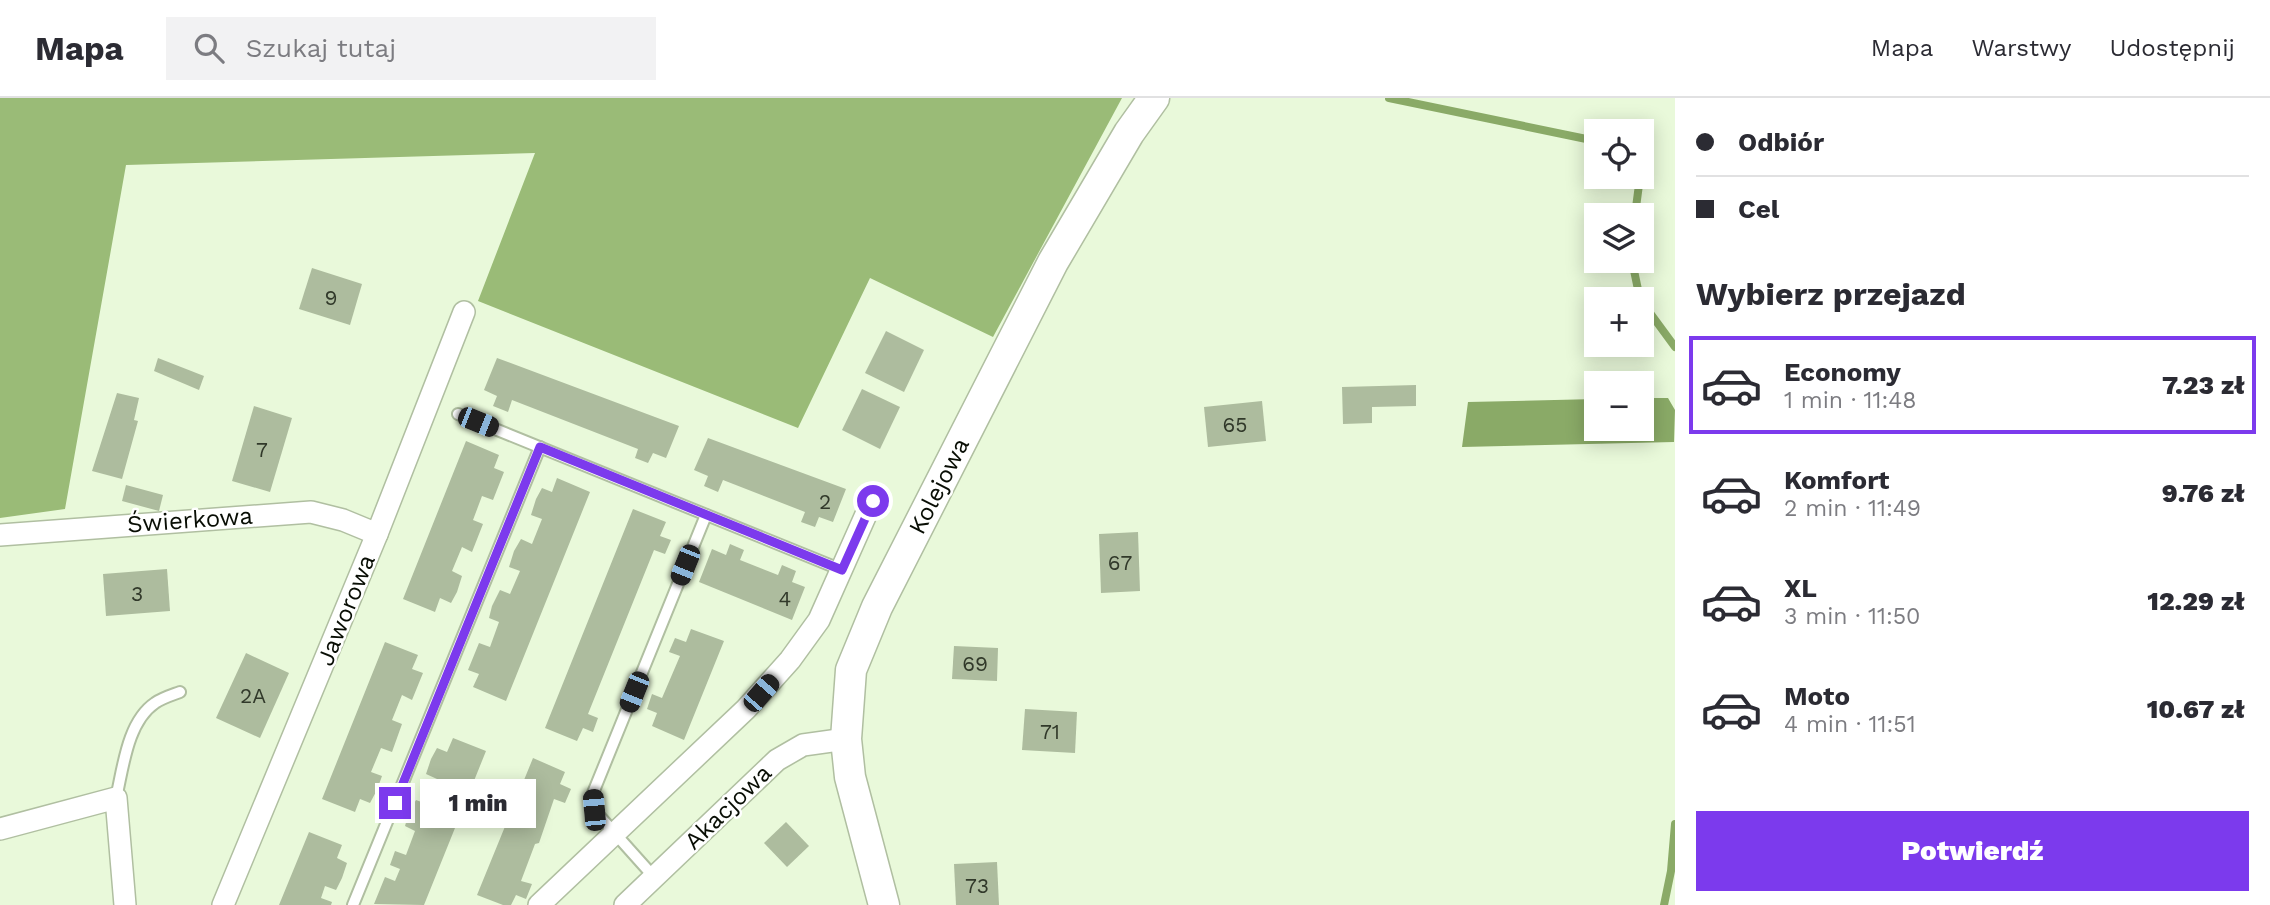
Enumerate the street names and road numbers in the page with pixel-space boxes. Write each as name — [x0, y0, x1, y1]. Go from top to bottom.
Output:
street label: Kolejowa — [903, 433, 975, 539]
street label: Świerkowa — [126, 502, 254, 538]
street label: Jaworowa — [311, 550, 381, 670]
street label: Akacjowa — [679, 759, 777, 855]

